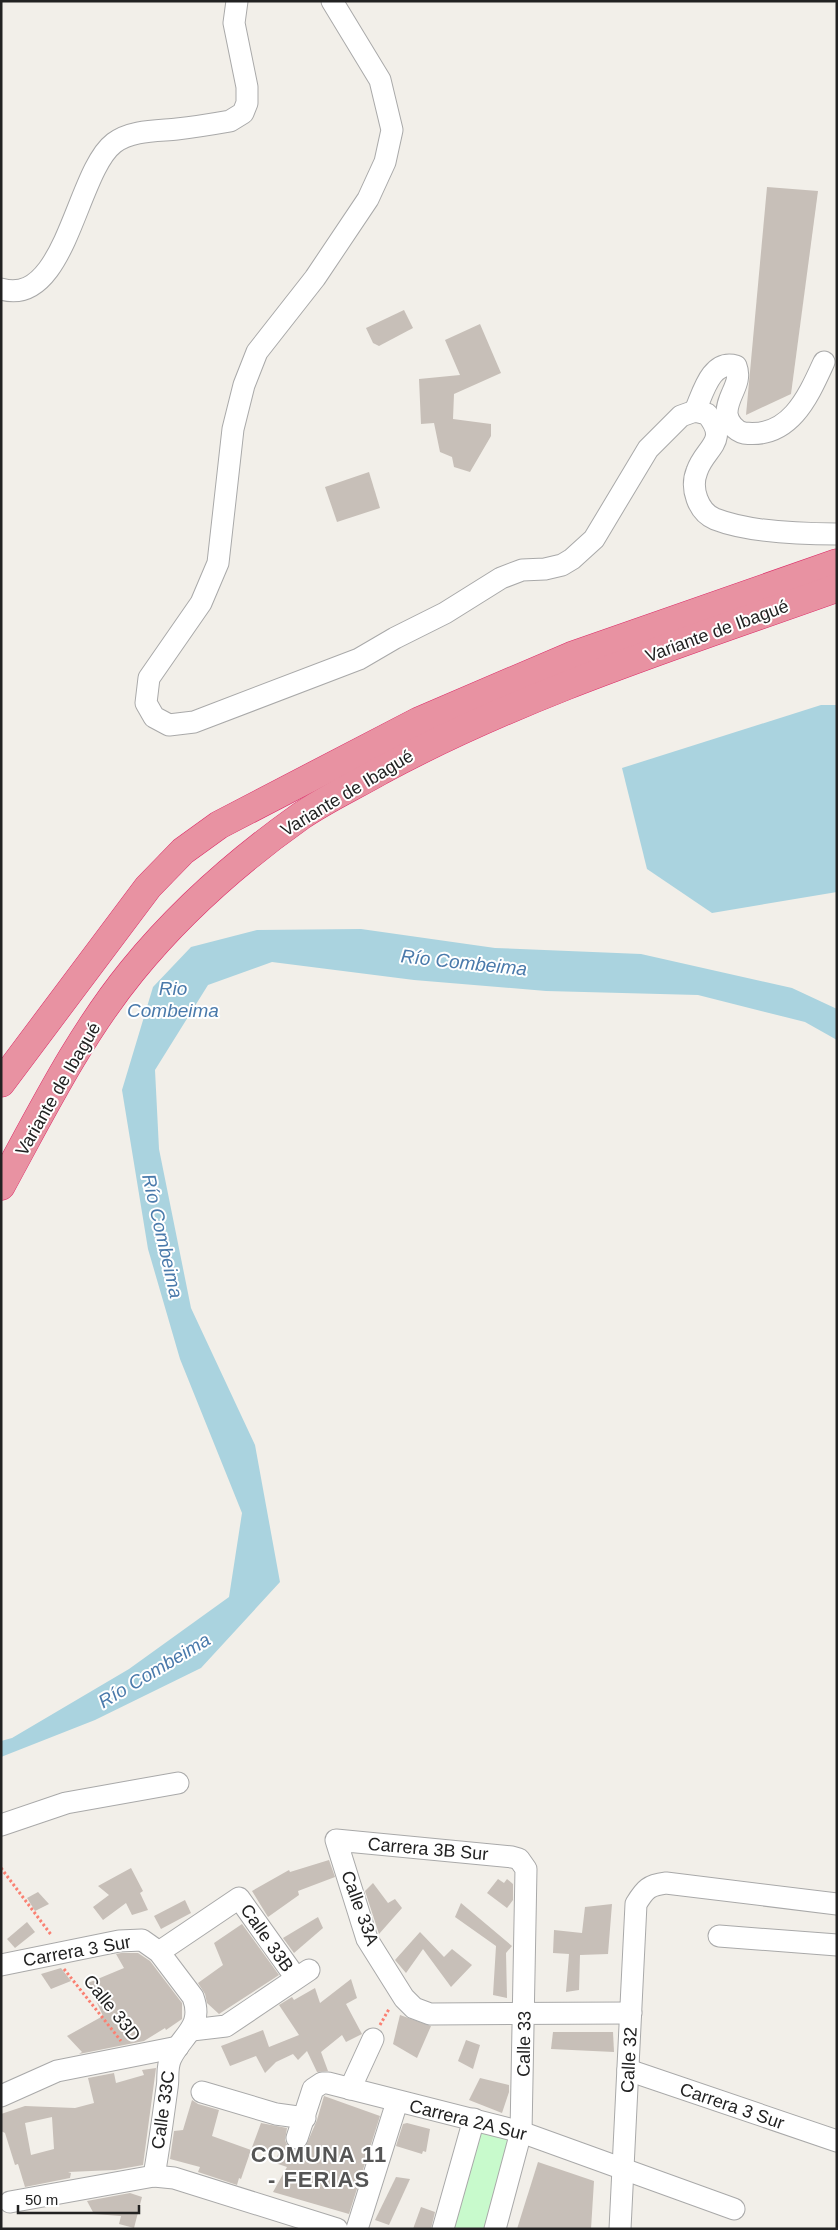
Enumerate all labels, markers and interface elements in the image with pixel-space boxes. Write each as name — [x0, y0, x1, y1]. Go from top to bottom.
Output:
street label: Variante de Ibagué — [643, 596, 791, 666]
street label: Variante de Ibagué — [277, 746, 417, 840]
water label: Río Combeima — [400, 945, 528, 980]
water label: Rio Combeima — [127, 978, 219, 1021]
street label: Variante de Ibagué — [12, 1019, 104, 1159]
water label: Río Combeima — [138, 1172, 187, 1300]
water label: Río Combeima — [95, 1629, 214, 1712]
street label: Carrera 3B Sur — [367, 1834, 489, 1864]
street label: Calle 33A — [337, 1868, 383, 1948]
street label: Calle 33B — [236, 1900, 298, 1976]
street label: Carrera 3 Sur — [22, 1932, 132, 1970]
street label: Calle 33D — [79, 1971, 145, 2045]
street label: Calle 33 — [513, 2011, 535, 2077]
street label: Calle 32 — [617, 2026, 641, 2094]
street label: Calle 33C — [148, 2069, 178, 2151]
street label: Carrera 3 Sur — [677, 2079, 787, 2133]
street label: Carrera 2A Sur — [407, 2096, 529, 2144]
district label: COMUNA 11 - FERIAS — [251, 2142, 387, 2192]
scale bar — [18, 2182, 139, 2214]
text: 50 m — [25, 2191, 58, 2208]

